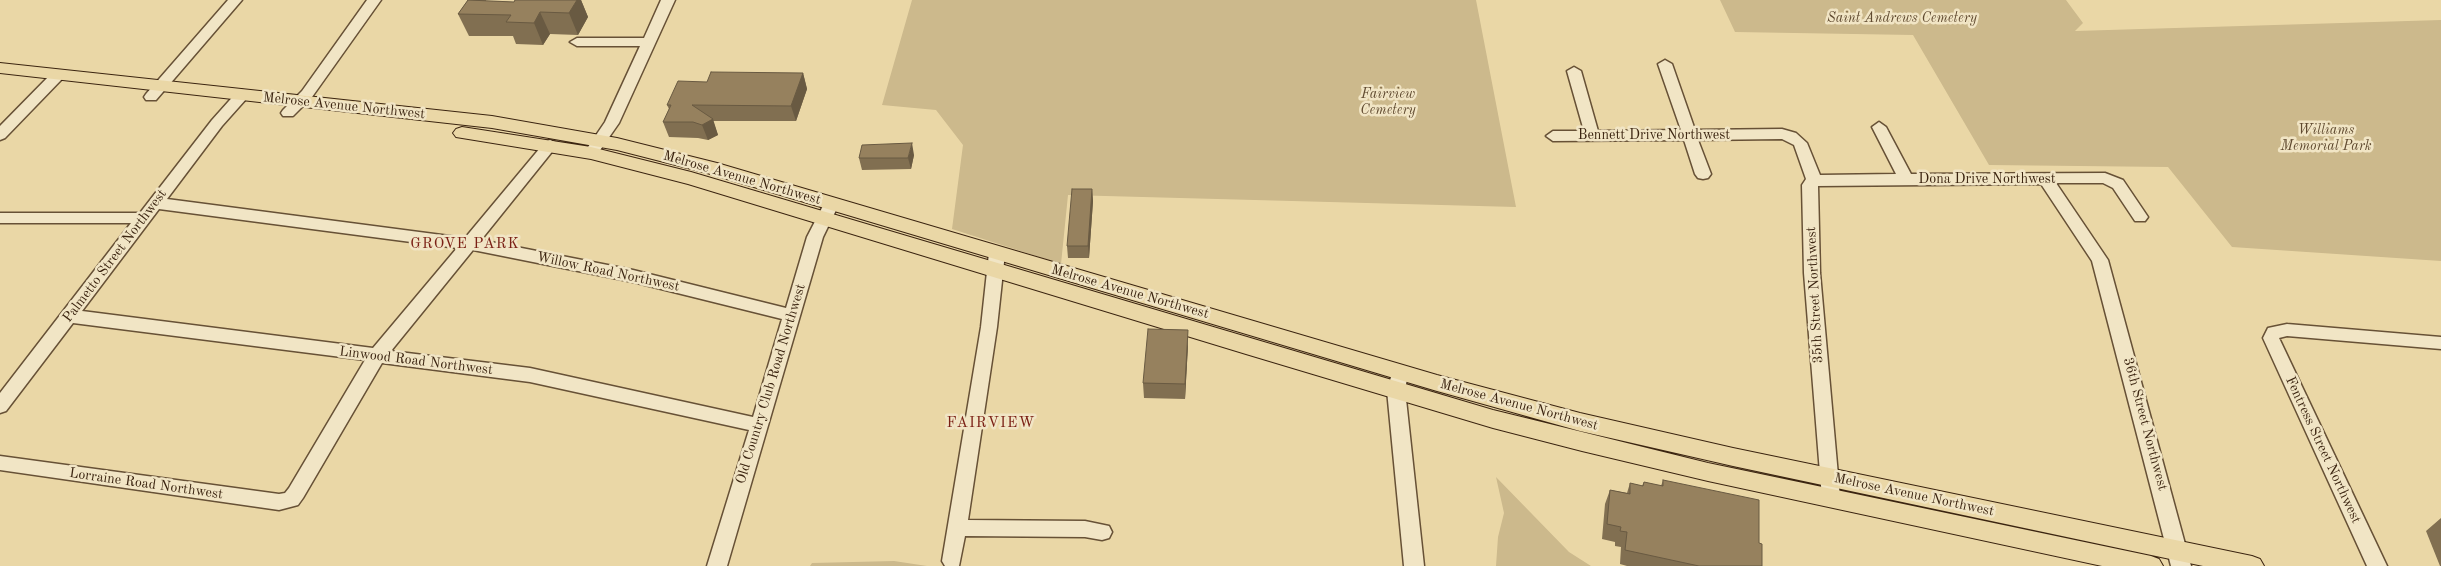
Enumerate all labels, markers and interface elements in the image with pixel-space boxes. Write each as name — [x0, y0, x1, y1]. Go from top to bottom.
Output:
park label: Saint Andrews Cemetery — [1827, 10, 1977, 26]
park label: Fairview Cemetery — [1360, 86, 1416, 118]
street label: Melrose Avenue Northwest — [262, 89, 426, 123]
park label: Williams Memorial Park — [2280, 122, 2372, 154]
street label: Bennett Drive Northwest — [1578, 127, 1730, 143]
street label: Melrose Avenue Northwest — [661, 147, 823, 209]
street label: Dona Drive Northwest — [1918, 171, 2056, 187]
street label: Palmetto Street Northwest — [59, 186, 171, 326]
street label: 35th Street Northwest — [1803, 226, 1827, 364]
district label: GROVE PARK — [409, 235, 521, 253]
street label: Willow Road Northwest — [535, 249, 681, 295]
street label: Melrose Avenue Northwest — [1049, 261, 1211, 323]
street label: Old Country Club Road Northwest — [732, 282, 810, 486]
street label: Linwood Road Northwest — [338, 343, 494, 379]
street label: 36th Street Northwest — [2119, 356, 2171, 492]
street label: Fentress Street Northwest — [2282, 374, 2364, 526]
street label: Melrose Avenue Northwest — [1438, 376, 1600, 434]
district label: FAIRVIEW — [946, 414, 1036, 432]
street label: Lorraine Road Northwest — [68, 465, 224, 503]
street label: Melrose Avenue Northwest — [1833, 470, 1995, 520]

